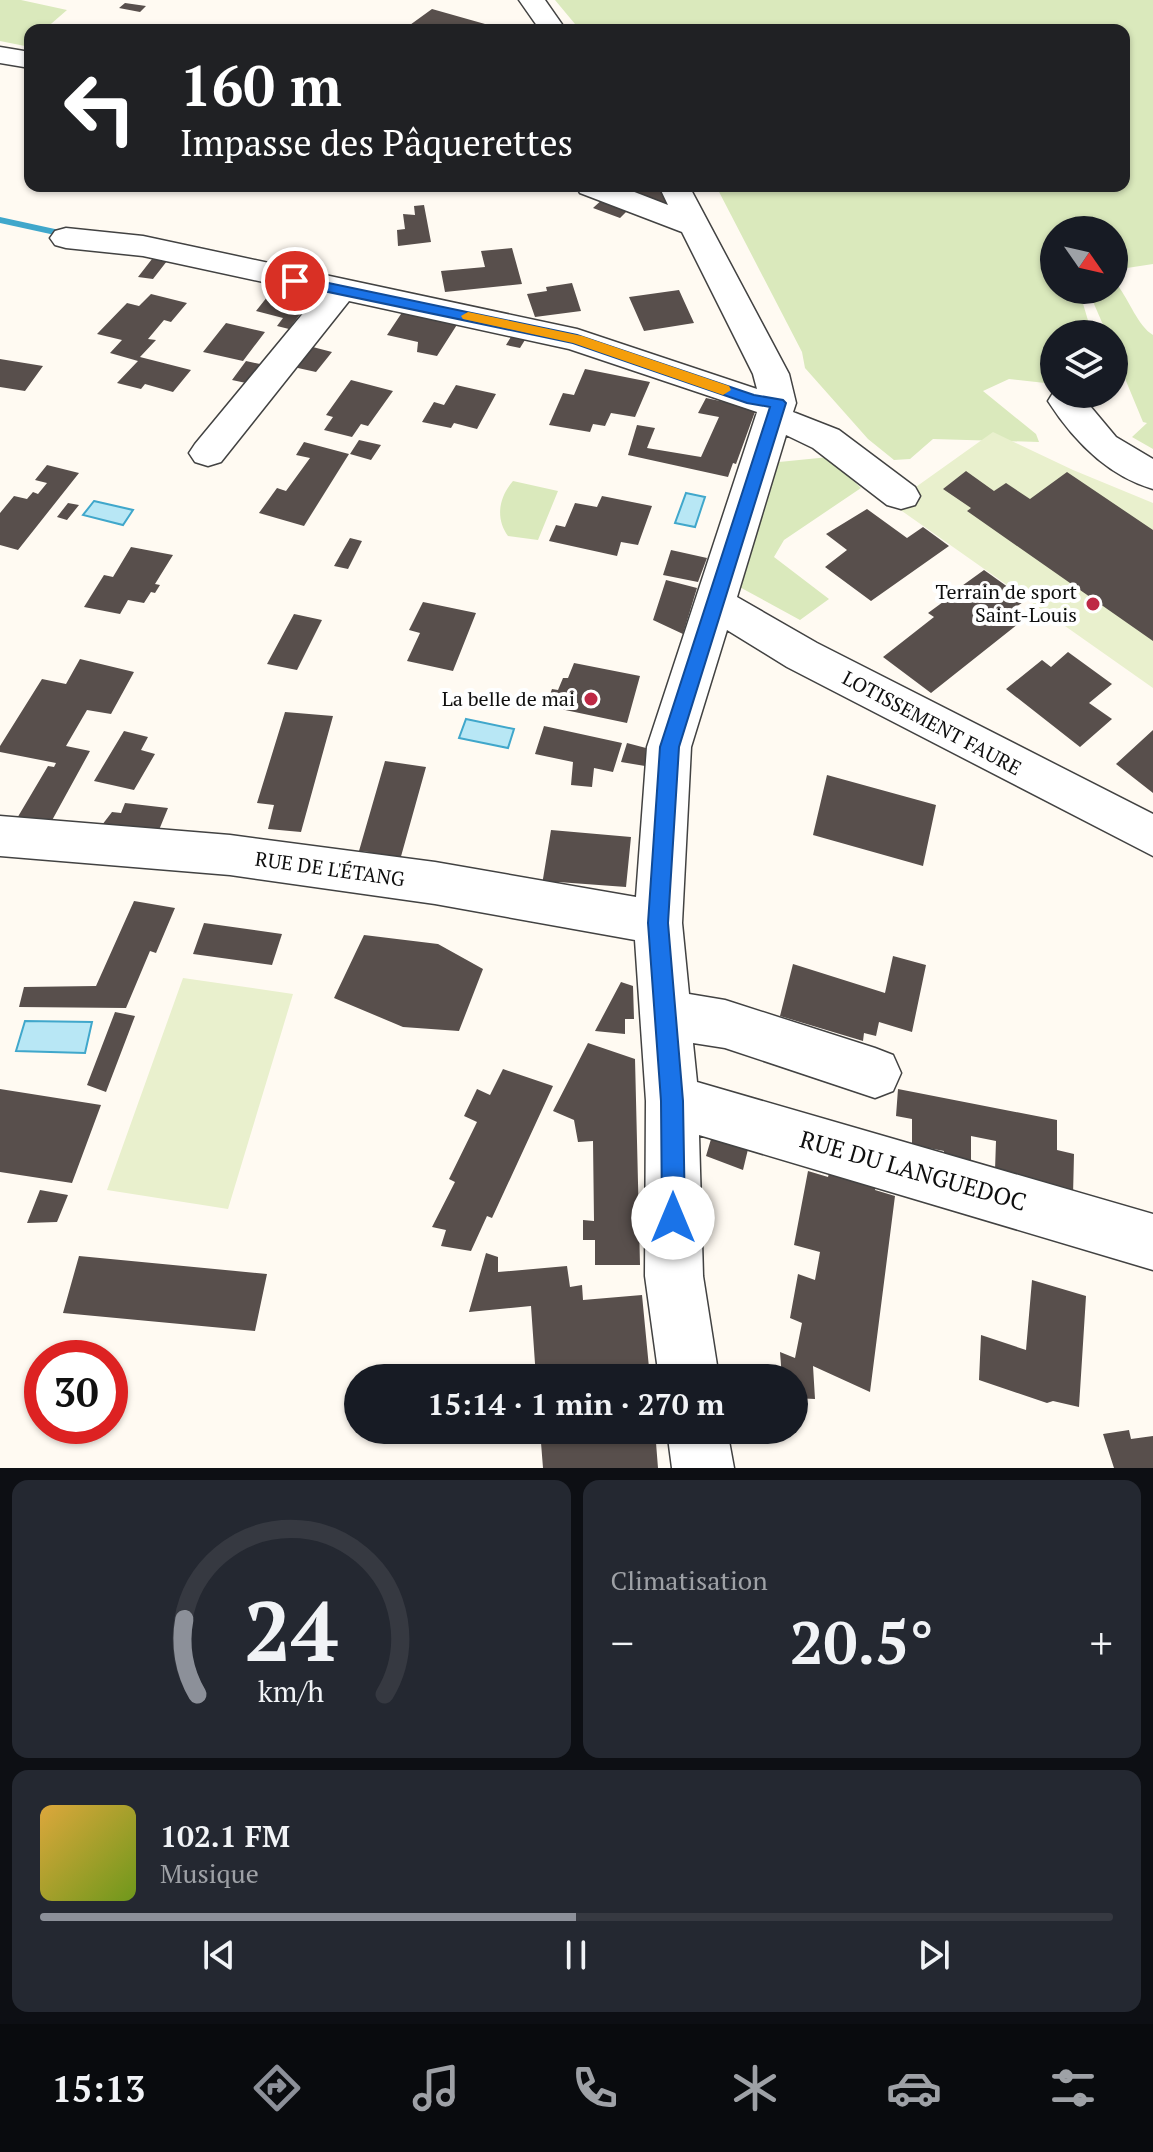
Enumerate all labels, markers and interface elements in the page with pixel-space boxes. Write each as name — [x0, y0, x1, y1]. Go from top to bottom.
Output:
text: 160 m — [180, 48, 342, 122]
icon: left — [48, 56, 152, 160]
text: Impasse des Pâquerettes — [180, 119, 573, 166]
north arrow — [1040, 216, 1128, 304]
map controls — [1040, 216, 1128, 408]
pin — [261, 247, 329, 315]
icon: arrive — [273, 259, 317, 303]
button: layers — [1040, 320, 1128, 408]
place label: Terrain de sport Saint-Louis — [935, 578, 1078, 628]
marker: Terrain de sport Saint-Louis — [1084, 595, 1102, 613]
street label: LOTISSEMENT FAURE — [838, 664, 1026, 781]
place label: La belle de mai — [442, 685, 575, 712]
marker: La belle de mai — [582, 690, 600, 708]
street label: RUE DE L'ÉTANG — [254, 845, 407, 892]
street label: RUE DU LANGUEDOC — [796, 1122, 1030, 1218]
position arrow — [631, 1176, 715, 1260]
speed limit sign: 30 — [24, 1340, 128, 1444]
text: 15:14 · 1 min · 270 m — [428, 1384, 724, 1424]
text: Climatisation — [611, 1563, 768, 1597]
text: 24 — [244, 1575, 338, 1685]
text: 20.5° — [790, 1602, 934, 1681]
text: − — [611, 1613, 634, 1672]
text: + — [1090, 1613, 1113, 1672]
text: km/h — [258, 1672, 324, 1710]
text: 102.1 FM — [160, 1816, 290, 1856]
text: Musique — [160, 1856, 259, 1890]
icon: previous — [197, 1933, 241, 1977]
icon: pause — [554, 1933, 598, 1977]
icon: next — [912, 1933, 956, 1977]
icon: directions — [249, 2060, 305, 2116]
icon: music — [408, 2060, 464, 2116]
icon: phone — [567, 2060, 623, 2116]
icon: climate — [727, 2060, 783, 2116]
icon: car — [886, 2060, 942, 2116]
icon: filters — [1045, 2060, 1101, 2116]
text: 15:13 — [52, 2065, 145, 2112]

